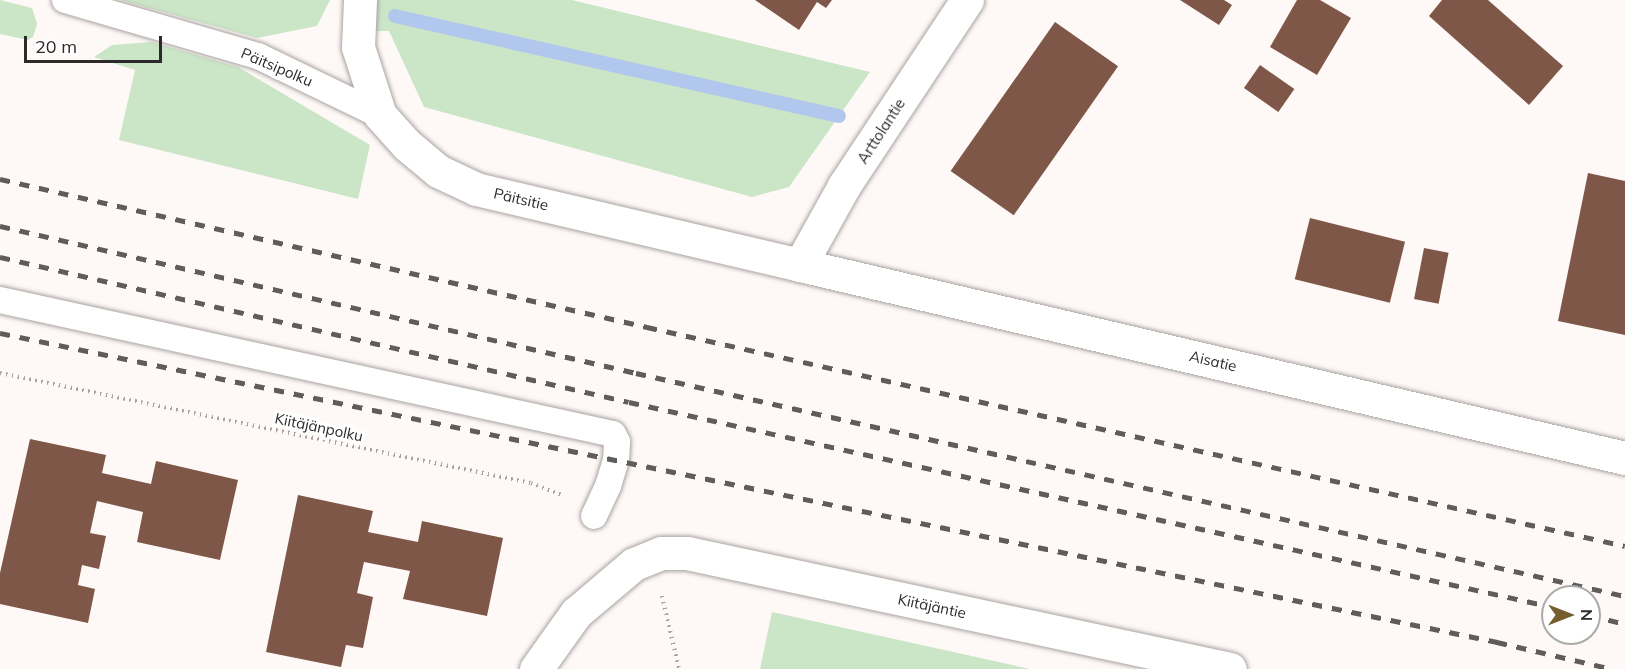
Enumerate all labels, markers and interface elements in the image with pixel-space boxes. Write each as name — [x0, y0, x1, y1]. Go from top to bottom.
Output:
scale bar — [27, 24, 165, 62]
text: 20 m — [35, 35, 77, 58]
street label: Päitsipolku — [238, 44, 316, 90]
street label: Arttolantie — [853, 95, 909, 167]
street label: Päitsitie — [492, 184, 550, 214]
street label: Aisatie — [1188, 347, 1238, 375]
street label: Kiitäjänpolku — [273, 409, 365, 445]
north arrow — [1541, 585, 1601, 645]
street label: Kiitäjäntie — [896, 590, 968, 622]
text: N — [1577, 609, 1597, 621]

